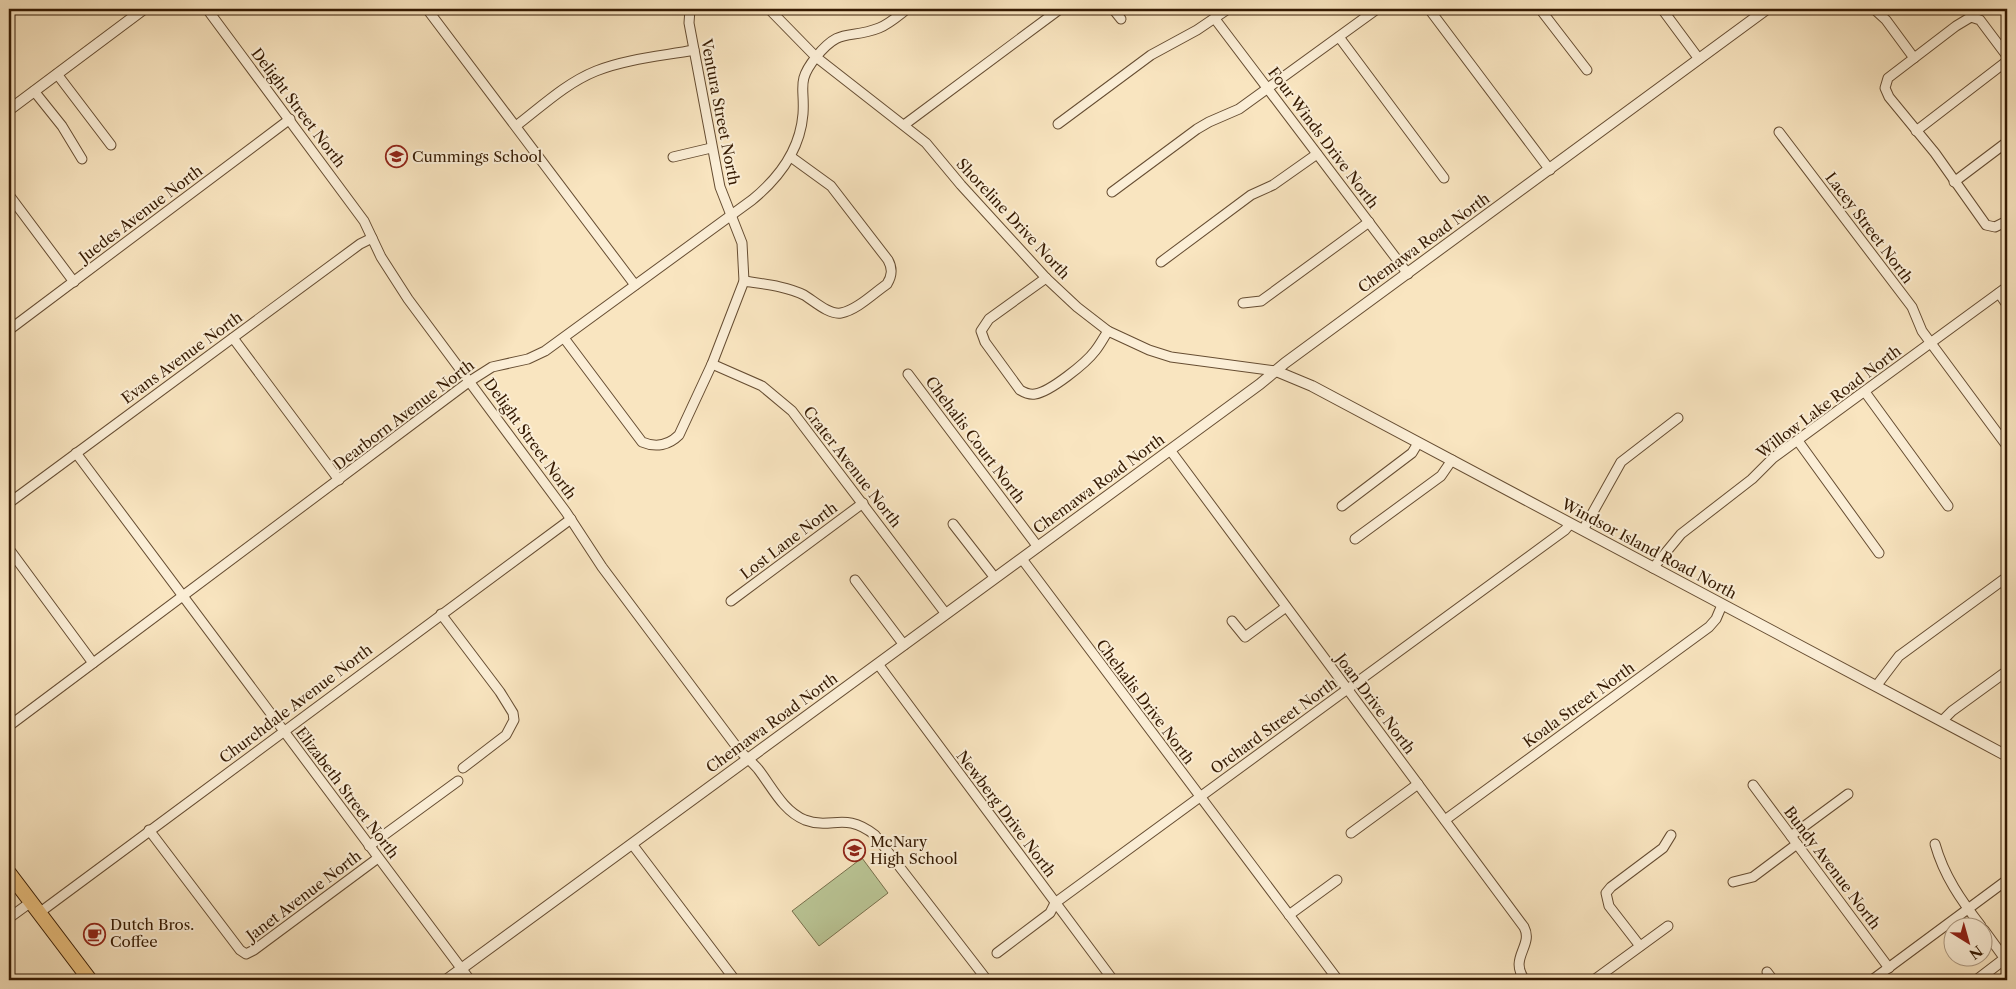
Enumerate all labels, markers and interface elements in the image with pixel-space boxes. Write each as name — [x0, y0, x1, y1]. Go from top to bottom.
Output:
street label: Ventura Street North — [697, 36, 744, 187]
street label: Delight Street North — [247, 44, 350, 172]
street label: Four Winds Drive North — [1264, 63, 1383, 213]
school or university icon: Cummings School — [384, 145, 408, 169]
place label: Cummings School — [412, 147, 543, 166]
street label: Shoreline Drive North — [953, 154, 1075, 283]
street label: Juedes Avenue North — [74, 161, 207, 267]
street label: Lacey Street North — [1821, 168, 1918, 288]
street label: Chemawa Road North — [1354, 188, 1494, 297]
street label: Evans Avenue North — [118, 307, 246, 408]
street label: Willow Lake Road North — [1752, 341, 1905, 463]
street label: Dearborn Avenue North — [329, 355, 478, 474]
street label: Chehalis Court North — [921, 372, 1030, 507]
street label: Delight Street North — [480, 375, 581, 503]
street label: Crater Avenue North — [799, 402, 906, 531]
street label: Chemawa Road North — [1029, 429, 1169, 538]
street label: Windsor Island Road North — [1558, 494, 1741, 603]
street label: Lost Lane North — [736, 498, 841, 583]
street label: Chehalis Drive North — [1092, 636, 1199, 768]
street label: Churchdale Avenue North — [216, 640, 376, 767]
street label: Joan Drive North — [1330, 648, 1420, 758]
street label: Koala Street North — [1519, 657, 1639, 751]
street label: Chemawa Road North — [702, 668, 842, 777]
street label: Orchard Street North — [1207, 673, 1341, 778]
street label: Elizabeth Street North — [292, 723, 403, 863]
street label: Newberg Drive North — [953, 747, 1061, 881]
street label: Bundy Avenue North — [1780, 803, 1885, 933]
place label: McNary High School — [870, 832, 958, 868]
school or university icon: McNary High School — [842, 839, 866, 863]
street label: Janet Avenue North — [241, 846, 365, 946]
place label: Dutch Bros. Coffee — [110, 915, 194, 951]
north arrow — [1944, 916, 1994, 966]
cafe icon: Dutch Bros. Coffee — [82, 922, 106, 946]
text: N — [1966, 942, 1986, 963]

